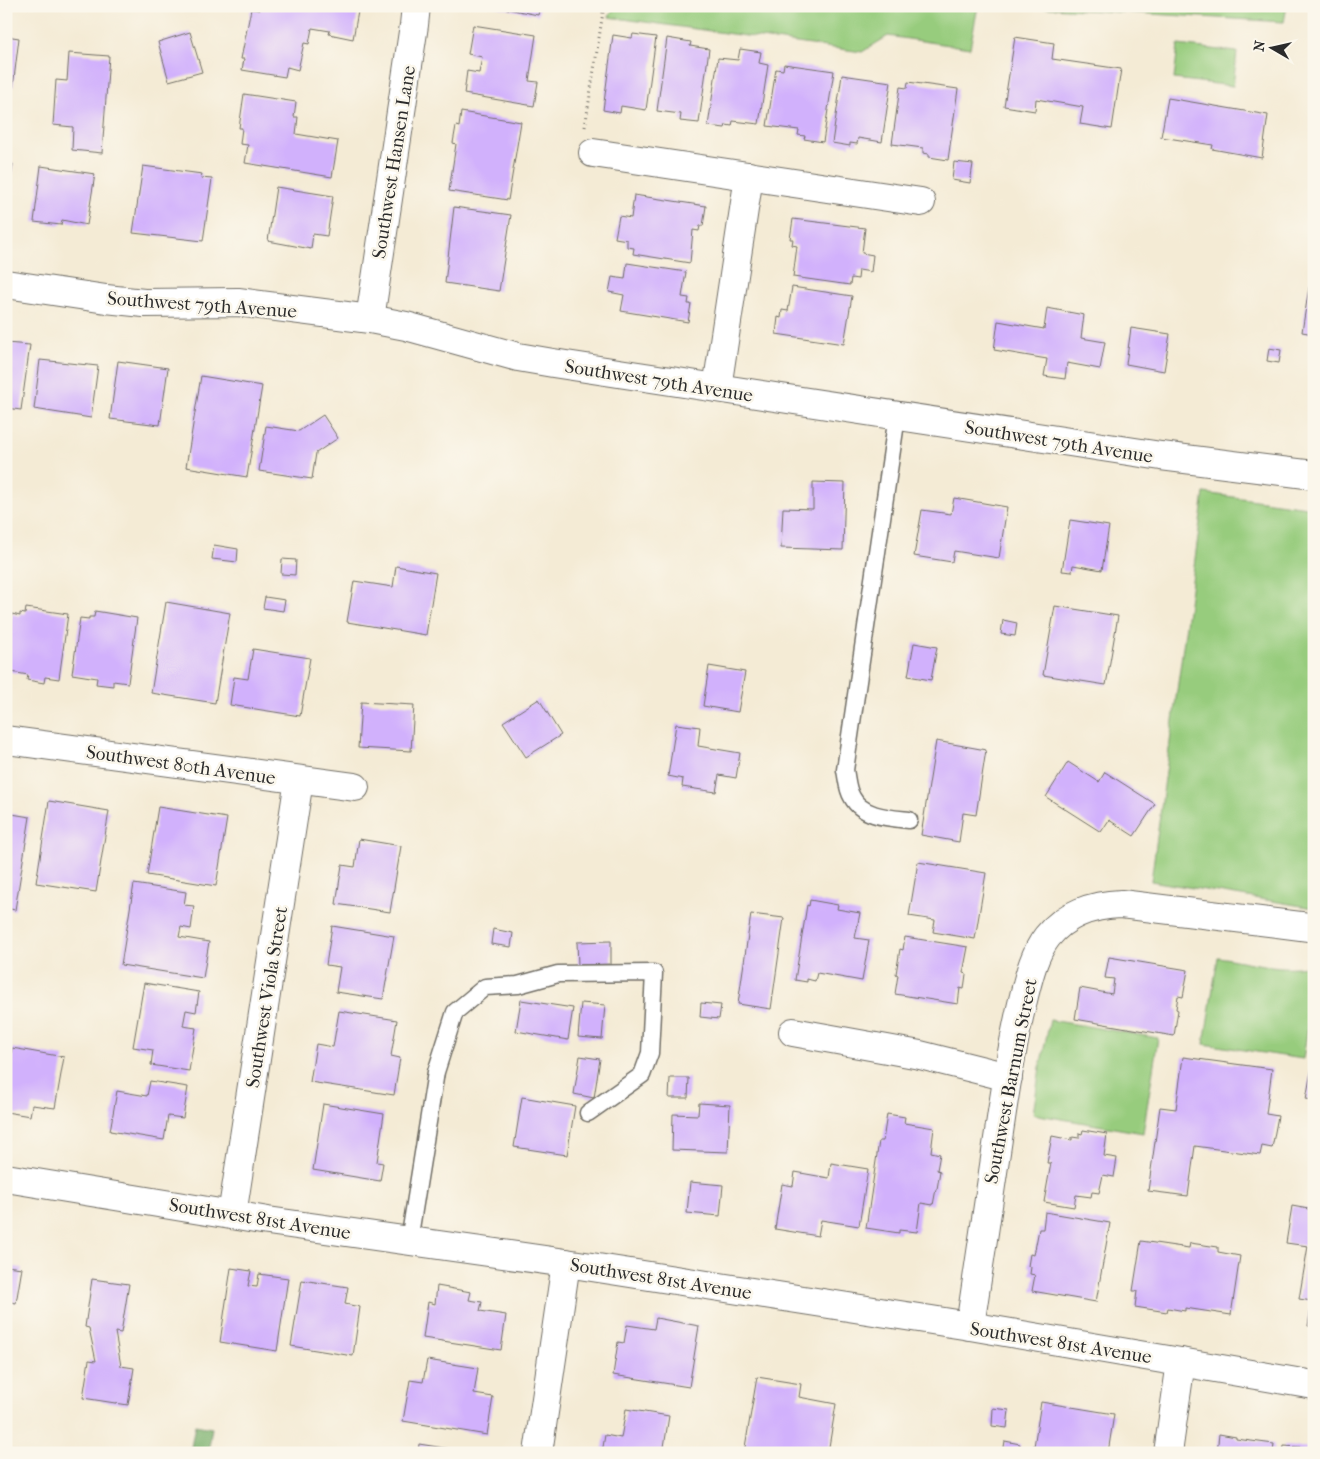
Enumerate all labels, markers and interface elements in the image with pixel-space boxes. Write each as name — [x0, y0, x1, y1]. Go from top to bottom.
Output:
north arrow — [1248, 22, 1298, 72]
text: N — [1250, 39, 1269, 53]
street label: Southwest Hansen Lane — [368, 64, 420, 260]
street label: Southwest 79th Avenue — [106, 287, 297, 323]
street label: Southwest 79th Avenue — [563, 355, 754, 407]
street label: Southwest 79th Avenue — [963, 416, 1154, 468]
street label: Southwest 80th Avenue — [85, 741, 277, 789]
street label: Southwest Viola Street — [242, 905, 292, 1090]
street label: Southwest Barnum Street — [980, 976, 1042, 1186]
street label: Southwest 81st Avenue — [167, 1194, 352, 1244]
street label: Southwest 81st Avenue — [568, 1254, 753, 1304]
street label: Southwest 81st Avenue — [968, 1318, 1153, 1368]

